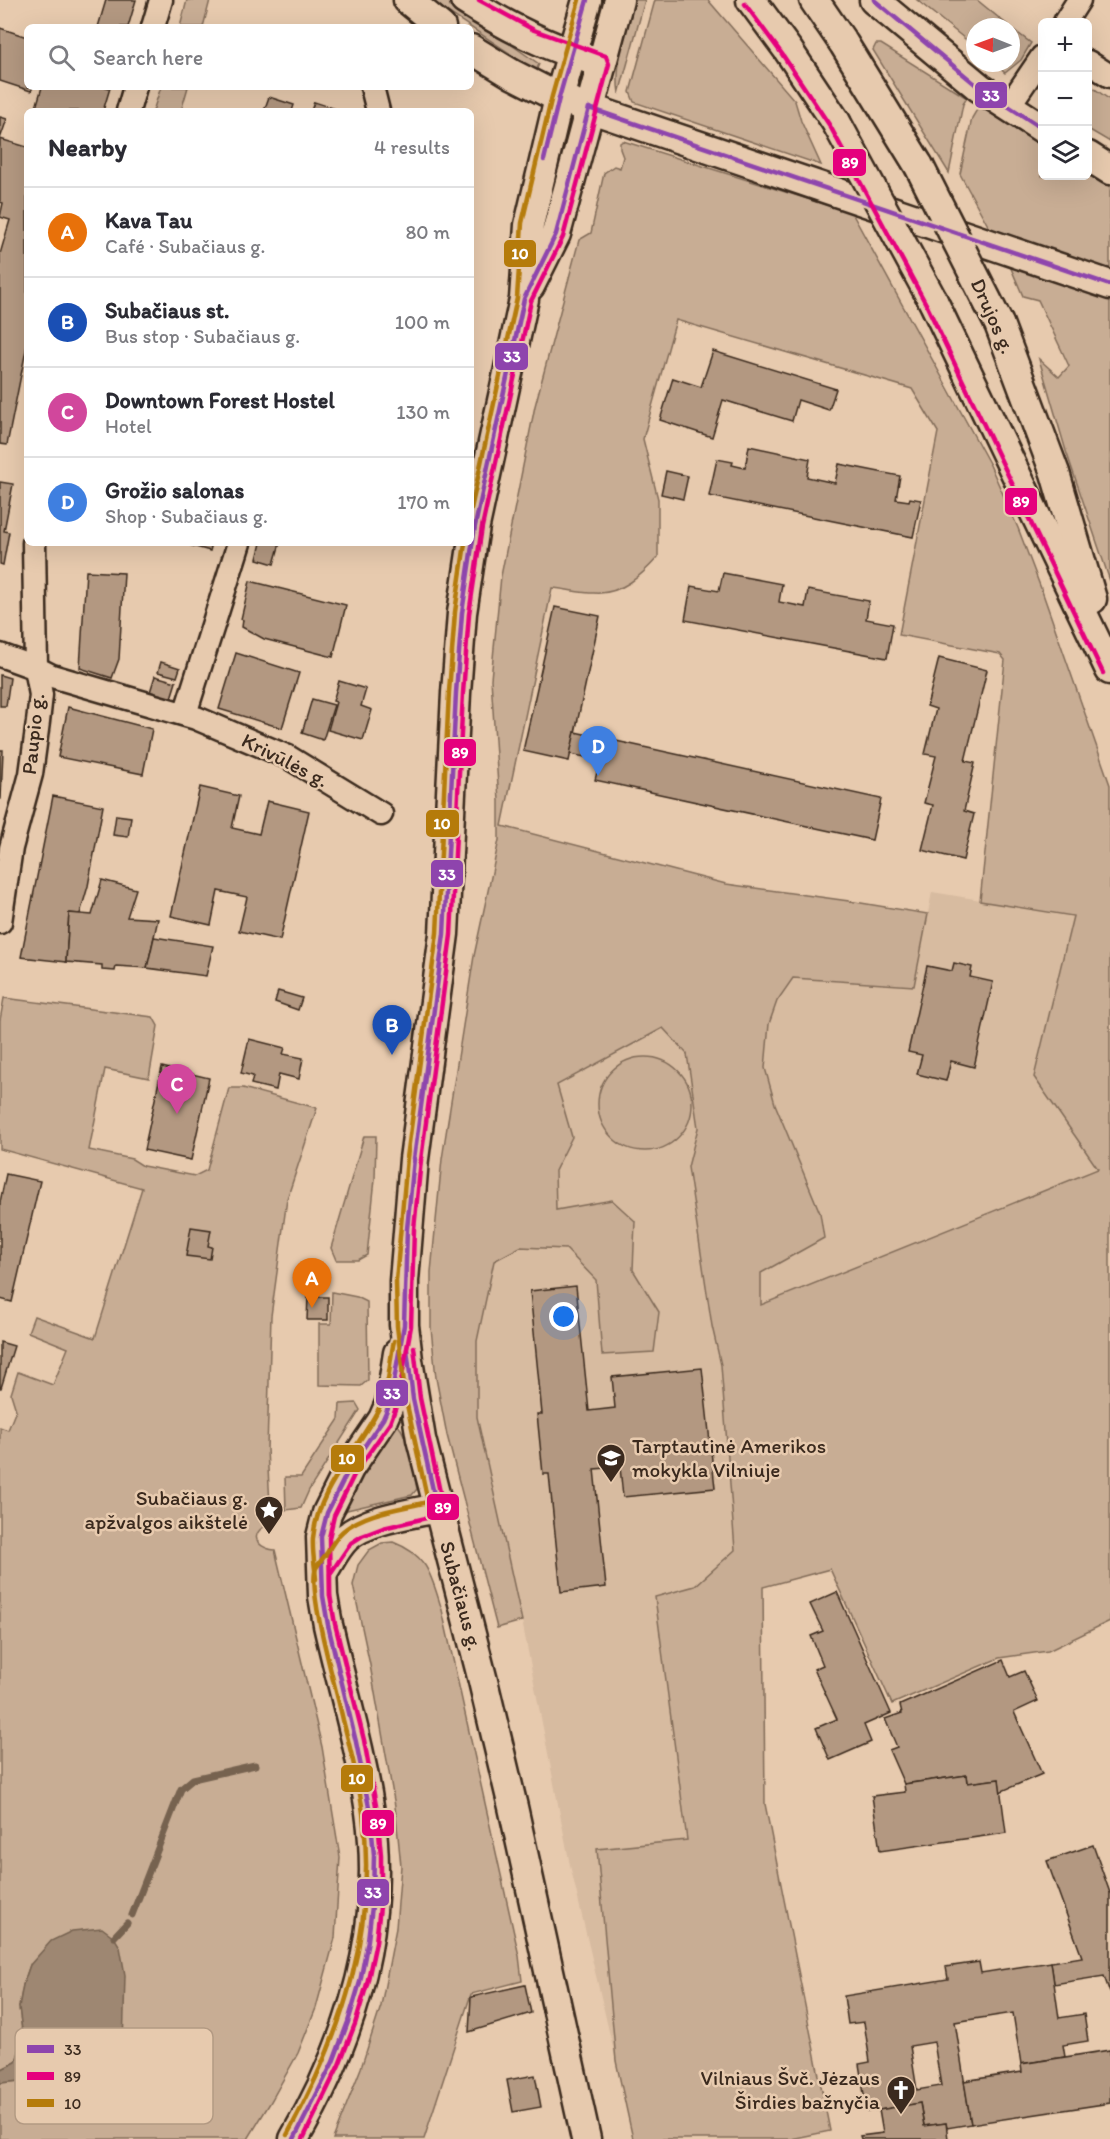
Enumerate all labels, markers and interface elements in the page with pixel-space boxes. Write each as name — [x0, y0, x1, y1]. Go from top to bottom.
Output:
north arrow — [966, 18, 1020, 72]
map controls — [1038, 18, 1092, 180]
button: + — [1038, 18, 1092, 72]
search box — [24, 24, 474, 90]
icon: search — [45, 41, 78, 74]
text: Search here — [93, 44, 203, 71]
button: − — [1038, 72, 1092, 126]
line badge: 33 — [974, 81, 1008, 109]
text: 33 — [982, 86, 1000, 105]
button: layers — [1038, 126, 1092, 180]
text: Nearby — [48, 131, 127, 163]
text: 4 results — [374, 135, 450, 159]
line badge: 89 — [832, 148, 867, 177]
text: 89 — [841, 153, 859, 172]
text: Kava Tau — [105, 207, 192, 234]
text: A — [61, 220, 74, 244]
text: 80 m — [405, 220, 450, 244]
text: Café · Subačiaus g. — [105, 234, 265, 258]
line badge: 10 — [503, 239, 537, 268]
text: 10 — [511, 244, 529, 263]
street label: Drujos g. — [966, 274, 1021, 357]
text: Subačiaus st. — [105, 297, 230, 324]
text: B — [61, 310, 74, 334]
text: 100 m — [395, 310, 450, 334]
text: Bus stop · Subačiaus g. — [105, 324, 300, 348]
line badge: 33 — [494, 342, 529, 371]
text: 33 — [503, 347, 521, 366]
text: Downtown Forest Hostel — [105, 387, 335, 414]
text: C — [61, 400, 74, 424]
text: 130 m — [396, 400, 450, 424]
text: Hotel — [105, 414, 152, 438]
text: Grožio salonas — [105, 477, 244, 504]
line badge: 89 — [1004, 487, 1038, 516]
text: D — [61, 490, 74, 514]
text: 170 m — [397, 490, 450, 514]
text: 89 — [1012, 492, 1030, 511]
text: Shop · Subačiaus g. — [105, 504, 268, 528]
street label: Paupio g. — [16, 692, 49, 776]
pin: D — [578, 726, 618, 776]
street label: Krivūlės g. — [238, 727, 333, 792]
line badge: 89 — [443, 738, 477, 767]
text: 89 — [451, 743, 469, 762]
line badge: 10 — [425, 809, 460, 838]
text: 10 — [433, 814, 451, 833]
line badge: 33 — [430, 859, 464, 888]
text: 33 — [438, 865, 456, 884]
pin: B — [372, 1006, 412, 1055]
pin: C — [158, 1064, 196, 1114]
pin: A — [292, 1258, 332, 1308]
your location — [549, 1302, 578, 1331]
line badge: 33 — [375, 1379, 409, 1407]
text: 33 — [383, 1384, 401, 1403]
place label: Tarptautinė Amerikos mokykla Vilniuje — [632, 1433, 826, 1482]
school or university icon: Tarptautinė Amerikos mokykla Vilniuje — [595, 1442, 627, 1484]
line badge: 10 — [330, 1444, 365, 1473]
text: 10 — [338, 1449, 356, 1468]
place label: Subačiaus g. apžvalgos aikštelė — [84, 1485, 248, 1534]
line badge: 89 — [426, 1493, 460, 1521]
place icon: Subačiaus g. apžvalgos aikštelė — [253, 1494, 285, 1536]
text: 89 — [434, 1498, 452, 1517]
street label: Subačiaus g. — [435, 1538, 488, 1653]
line badge: 10 — [340, 1764, 374, 1793]
text: 10 — [348, 1769, 366, 1788]
line badge: 89 — [361, 1809, 395, 1837]
text: 89 — [369, 1814, 387, 1833]
line badge: 33 — [356, 1878, 390, 1907]
text: 33 — [364, 1883, 382, 1902]
legend — [15, 2028, 213, 2124]
text: 33 — [64, 2040, 82, 2059]
place label: Vilniaus Švč. Jėzaus Širdies bažnyčia — [700, 2065, 880, 2114]
text: 89 — [64, 2067, 81, 2086]
church icon: Vilniaus Švč. Jėzaus Širdies bažnyčia — [885, 2074, 917, 2116]
text: 10 — [64, 2094, 81, 2113]

